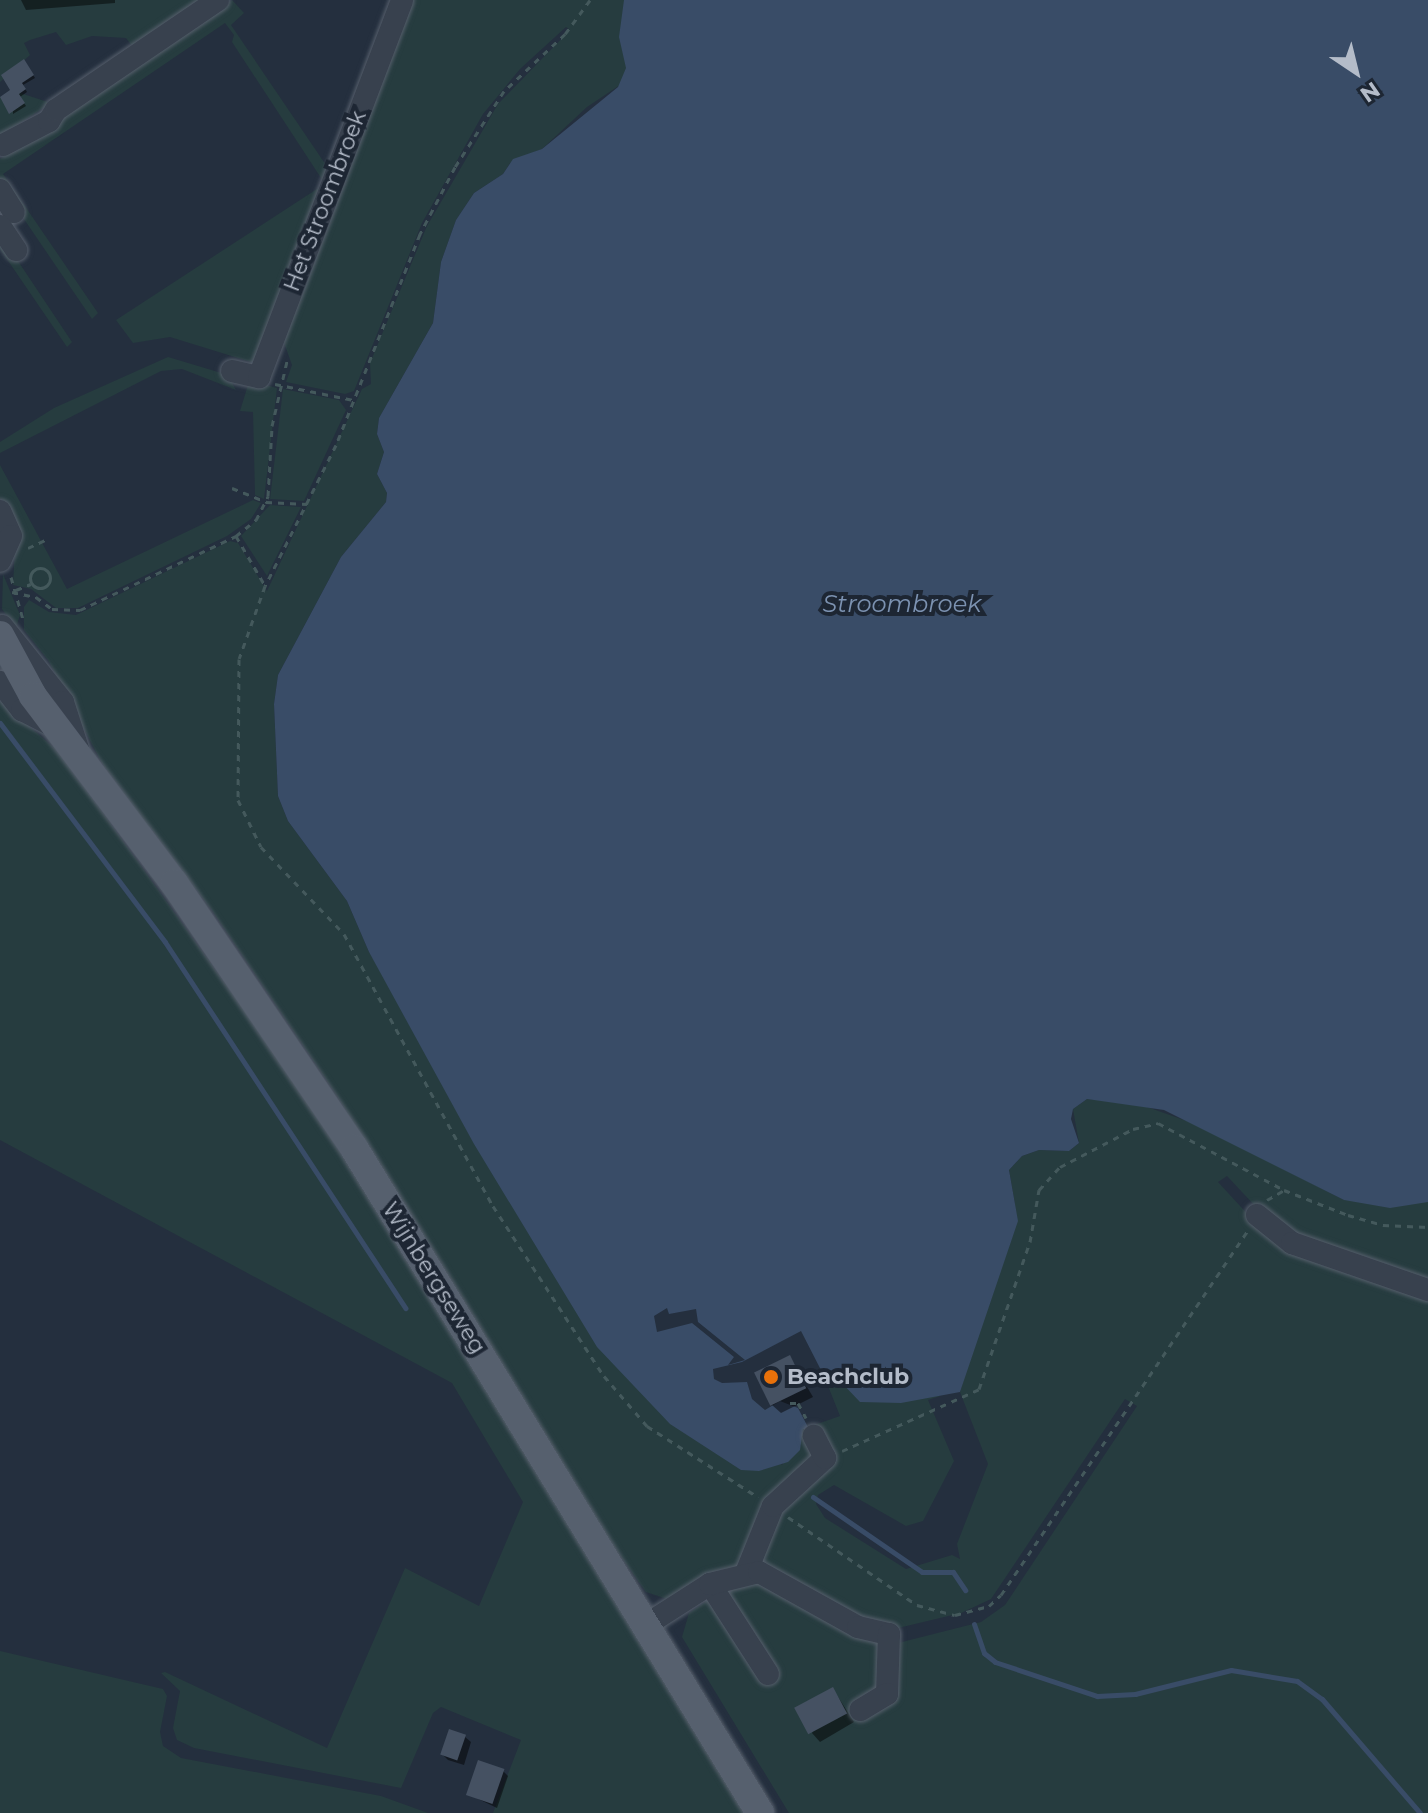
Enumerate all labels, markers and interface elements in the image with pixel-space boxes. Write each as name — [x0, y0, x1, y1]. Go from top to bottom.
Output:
north arrow — [1316, 32, 1396, 112]
text: N — [1355, 76, 1385, 108]
street label: Het Stroombroek — [278, 107, 372, 295]
water label: Stroombroek — [823, 590, 981, 618]
street label: Wijnbergseweg — [377, 1197, 491, 1359]
place label: Beachclub — [787, 1364, 909, 1390]
marker: Beachclub — [762, 1368, 780, 1386]

